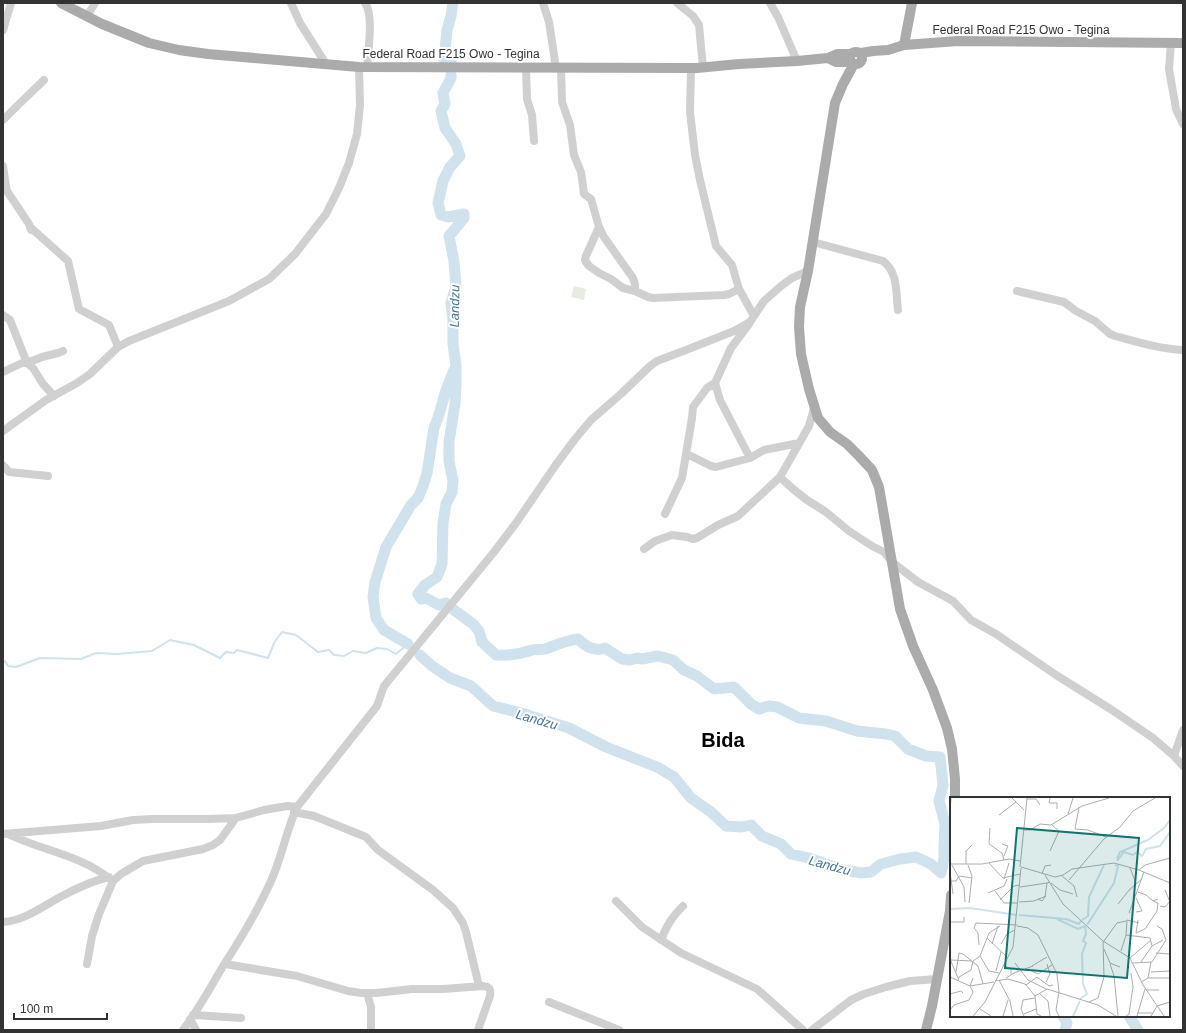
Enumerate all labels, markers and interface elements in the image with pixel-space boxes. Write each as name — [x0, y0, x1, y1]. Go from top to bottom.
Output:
street label: Federal Road F215 Owo - Tegina — [932, 23, 1110, 37]
street label: Federal Road F215 Owo - Tegina — [362, 47, 540, 61]
water label: Landzu — [447, 285, 462, 327]
water label: Landzu — [514, 706, 559, 733]
district label: Bida — [701, 729, 746, 751]
inset map — [950, 797, 1170, 1017]
water label: Landzu — [807, 853, 852, 878]
scale bar — [14, 995, 107, 1021]
text: 100 m — [20, 1002, 53, 1016]

